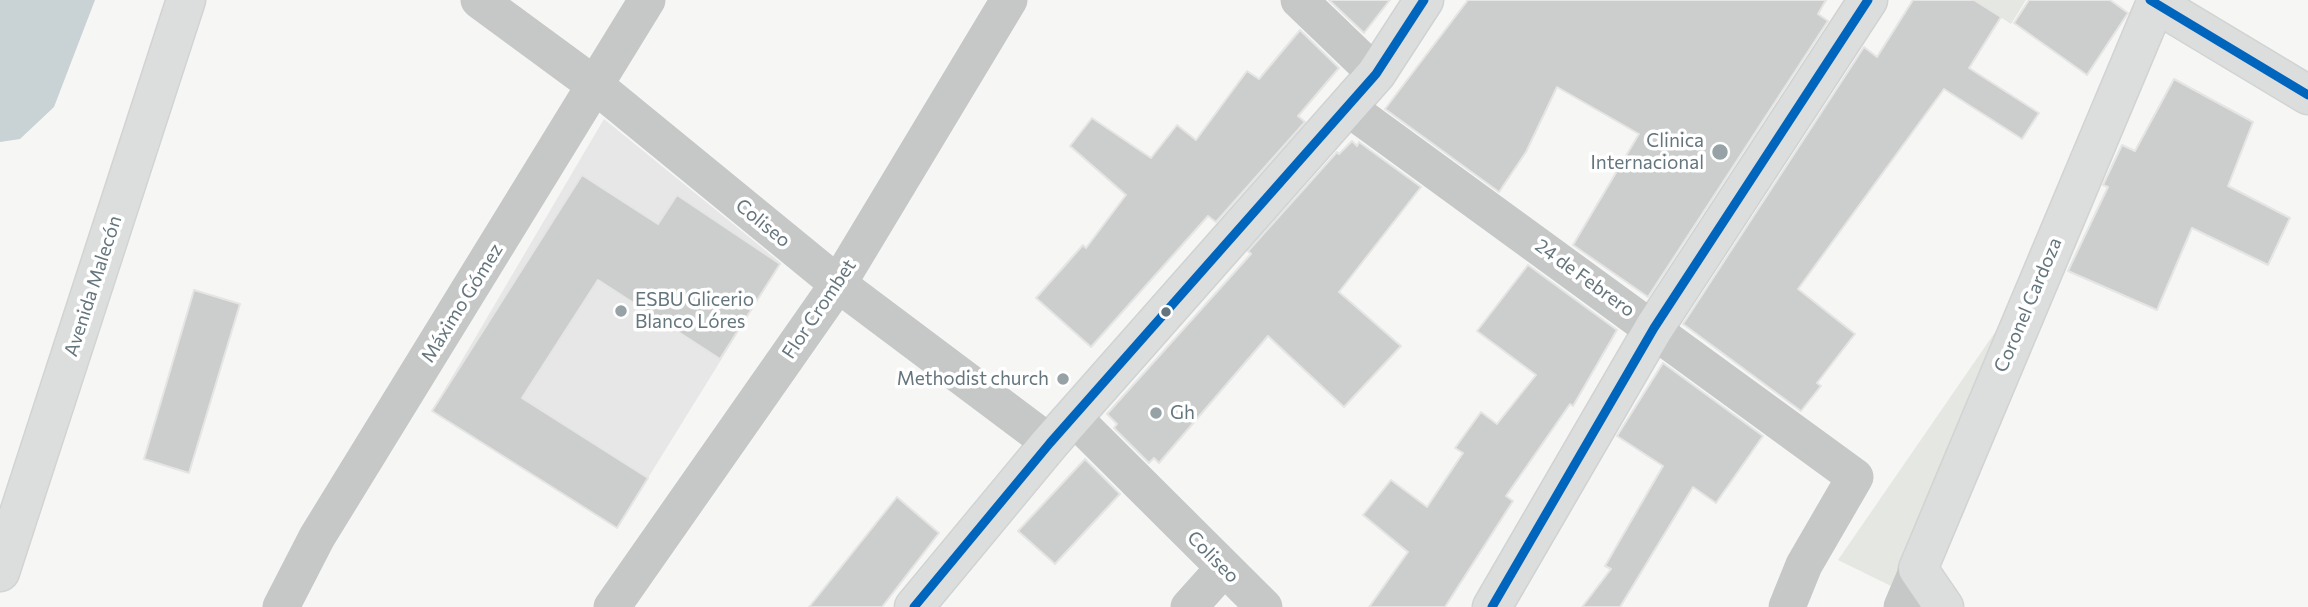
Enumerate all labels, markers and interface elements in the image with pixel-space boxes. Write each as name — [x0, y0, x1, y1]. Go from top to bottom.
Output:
place label: Clinica Internacional — [1590, 130, 1704, 174]
marker: Clinica Internacional — [1710, 142, 1730, 162]
street label: Coliseo — [731, 194, 795, 252]
street label: Avenida Malecón — [60, 213, 126, 359]
street label: 24 de Febrero — [1531, 234, 1639, 322]
street label: Coronel Cardoza — [1989, 234, 2067, 376]
street label: Máximo Gómez — [416, 239, 508, 367]
street label: Flor Crombet — [777, 255, 861, 363]
place label: ESBU Glicerio Blanco Lóres — [635, 289, 754, 333]
marker: ESBU Glicerio Blanco Lóres — [613, 303, 629, 319]
unlabelled marker — [1159, 305, 1173, 319]
place label: Methodist church — [897, 368, 1049, 390]
marker: Methodist church — [1055, 371, 1071, 387]
place label: Gh — [1170, 402, 1195, 424]
marker: Gh — [1148, 405, 1164, 421]
street label: Coliseo — [1182, 526, 1244, 588]

